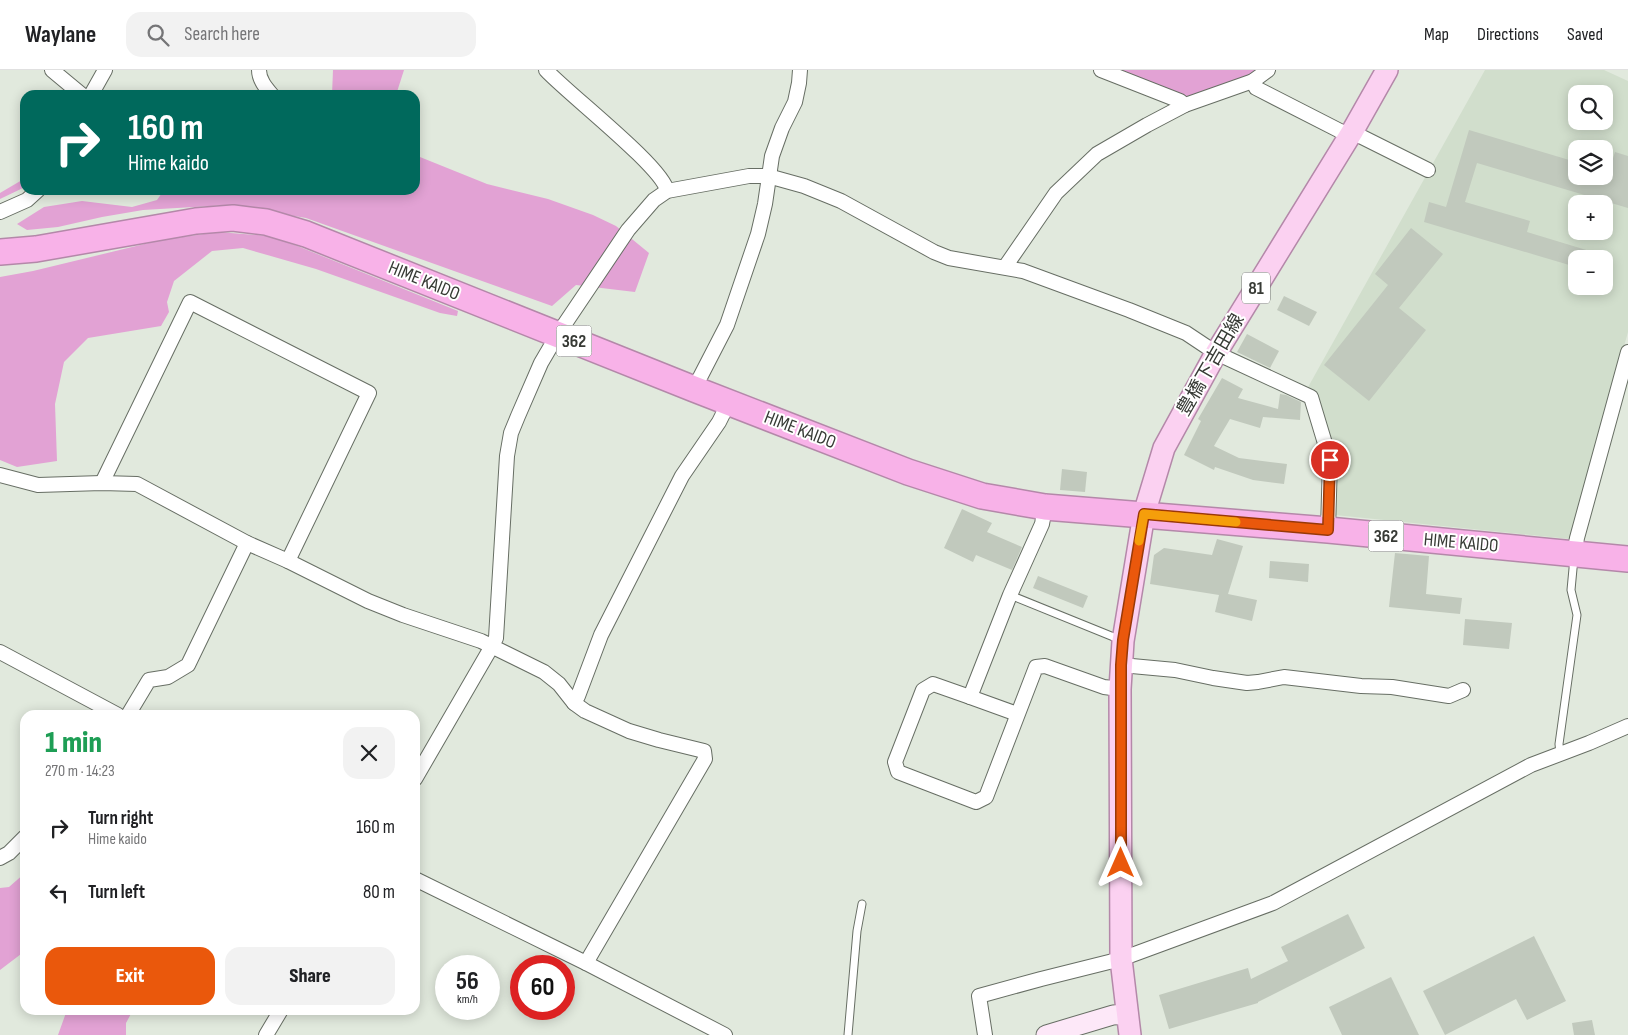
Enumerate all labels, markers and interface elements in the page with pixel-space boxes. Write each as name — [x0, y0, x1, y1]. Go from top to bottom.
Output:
search box — [126, 12, 476, 57]
text: Waylane — [25, 20, 96, 49]
icon: search — [144, 21, 172, 49]
text: Search here — [184, 23, 260, 46]
text: Map — [1424, 24, 1449, 45]
text: Directions — [1477, 24, 1539, 45]
text: Saved — [1567, 24, 1603, 45]
map controls — [1568, 85, 1613, 295]
button: search — [1568, 85, 1613, 130]
text: 160 m — [128, 107, 204, 150]
icon: right — [45, 110, 110, 175]
button: layers — [1568, 140, 1613, 185]
text: Hime kaido — [128, 150, 209, 177]
button: + — [1568, 195, 1613, 240]
button: − — [1568, 250, 1613, 295]
street label: HIME KAIDO — [385, 256, 463, 306]
road number: 81 — [1242, 272, 1270, 304]
street label: 豊橋下吉田線 — [1173, 310, 1249, 420]
road number: 362 — [556, 326, 592, 356]
street label: HIME KAIDO — [761, 406, 839, 454]
pin — [1309, 439, 1351, 481]
icon: arrive — [1316, 446, 1344, 474]
road number: 362 — [1368, 521, 1404, 552]
street label: HIME KAIDO — [1423, 528, 1499, 558]
text: 1 min — [45, 725, 102, 761]
button: close — [343, 727, 395, 779]
text: 270 m · 14:23 — [45, 762, 115, 781]
text: Turn right — [88, 807, 153, 830]
icon: right — [45, 814, 73, 842]
text: 160 m — [356, 816, 395, 839]
text: Hime kaido — [88, 830, 147, 849]
position arrow — [1094, 836, 1146, 888]
icon: left — [45, 879, 73, 907]
text: Turn left — [88, 881, 145, 904]
text: 80 m — [363, 881, 395, 904]
button: Exit — [45, 947, 215, 1005]
button: Share — [225, 947, 395, 1005]
speed limit sign: 60 — [510, 955, 575, 1020]
text: 56 — [456, 966, 479, 997]
text: km/h — [457, 992, 478, 1007]

